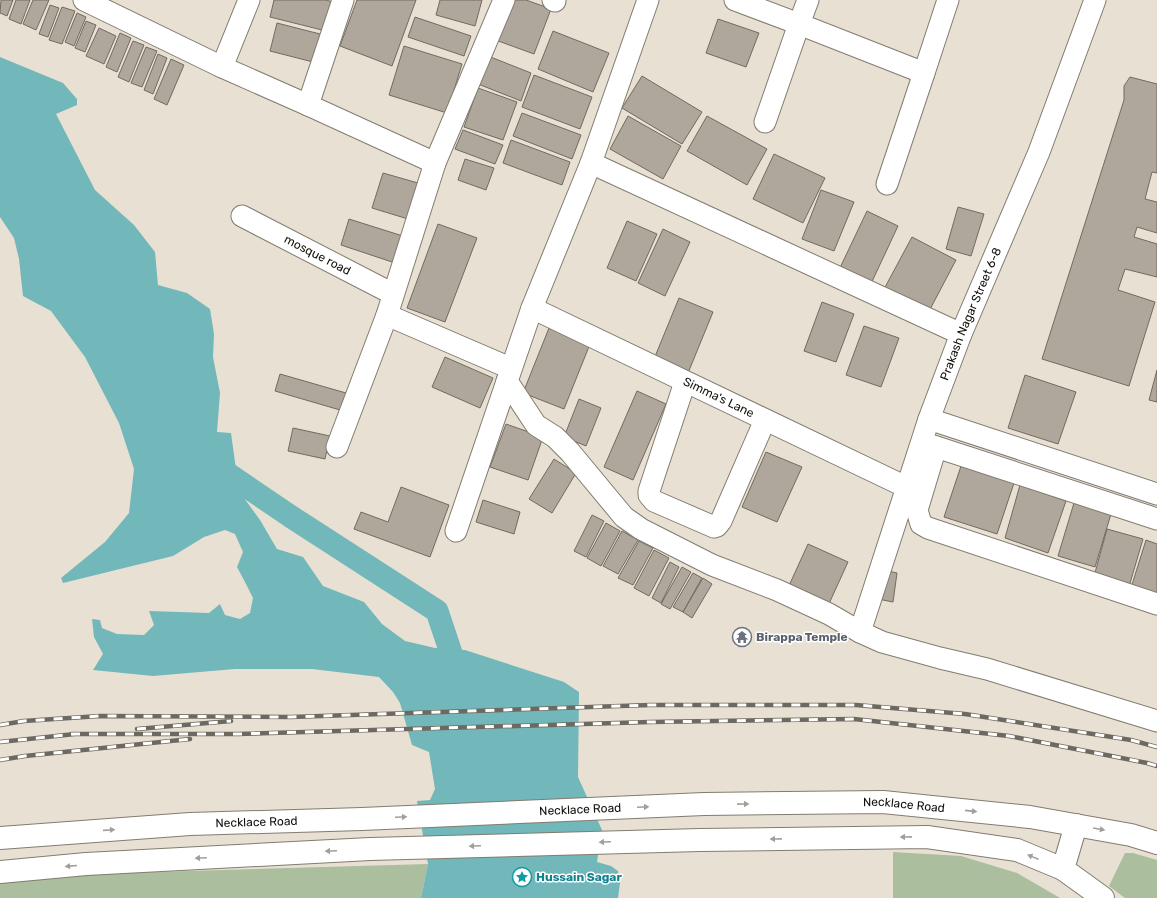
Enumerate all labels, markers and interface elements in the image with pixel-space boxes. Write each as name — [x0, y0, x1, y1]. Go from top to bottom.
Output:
street label: mosque road — [282, 232, 353, 278]
street label: Prakash Nagar Street 6-8 — [937, 245, 1004, 382]
street label: Simma's Lane — [681, 374, 757, 420]
temple icon: Birappa Temple — [731, 626, 753, 648]
place label: Birappa Temple — [756, 630, 848, 644]
street label: Necklace Road — [863, 795, 946, 815]
street label: Necklace Road — [539, 801, 622, 818]
one-way arrow — [737, 801, 750, 807]
one-way arrow — [637, 804, 650, 810]
one-way arrow — [964, 808, 977, 814]
street label: Necklace Road — [215, 814, 298, 830]
one-way arrow — [395, 814, 408, 820]
one-way arrow — [103, 826, 115, 833]
one-way arrow — [1093, 826, 1105, 832]
one-way arrow — [899, 834, 912, 840]
one-way arrow — [769, 836, 782, 842]
one-way arrow — [599, 839, 611, 846]
one-way arrow — [468, 843, 481, 849]
one-way arrow — [325, 848, 337, 855]
one-way arrow — [1027, 853, 1039, 859]
one-way arrow — [195, 855, 207, 862]
one-way arrow — [65, 862, 77, 869]
place icon: Hussain Sagar — [511, 866, 533, 888]
place label: Hussain Sagar — [536, 870, 622, 884]

